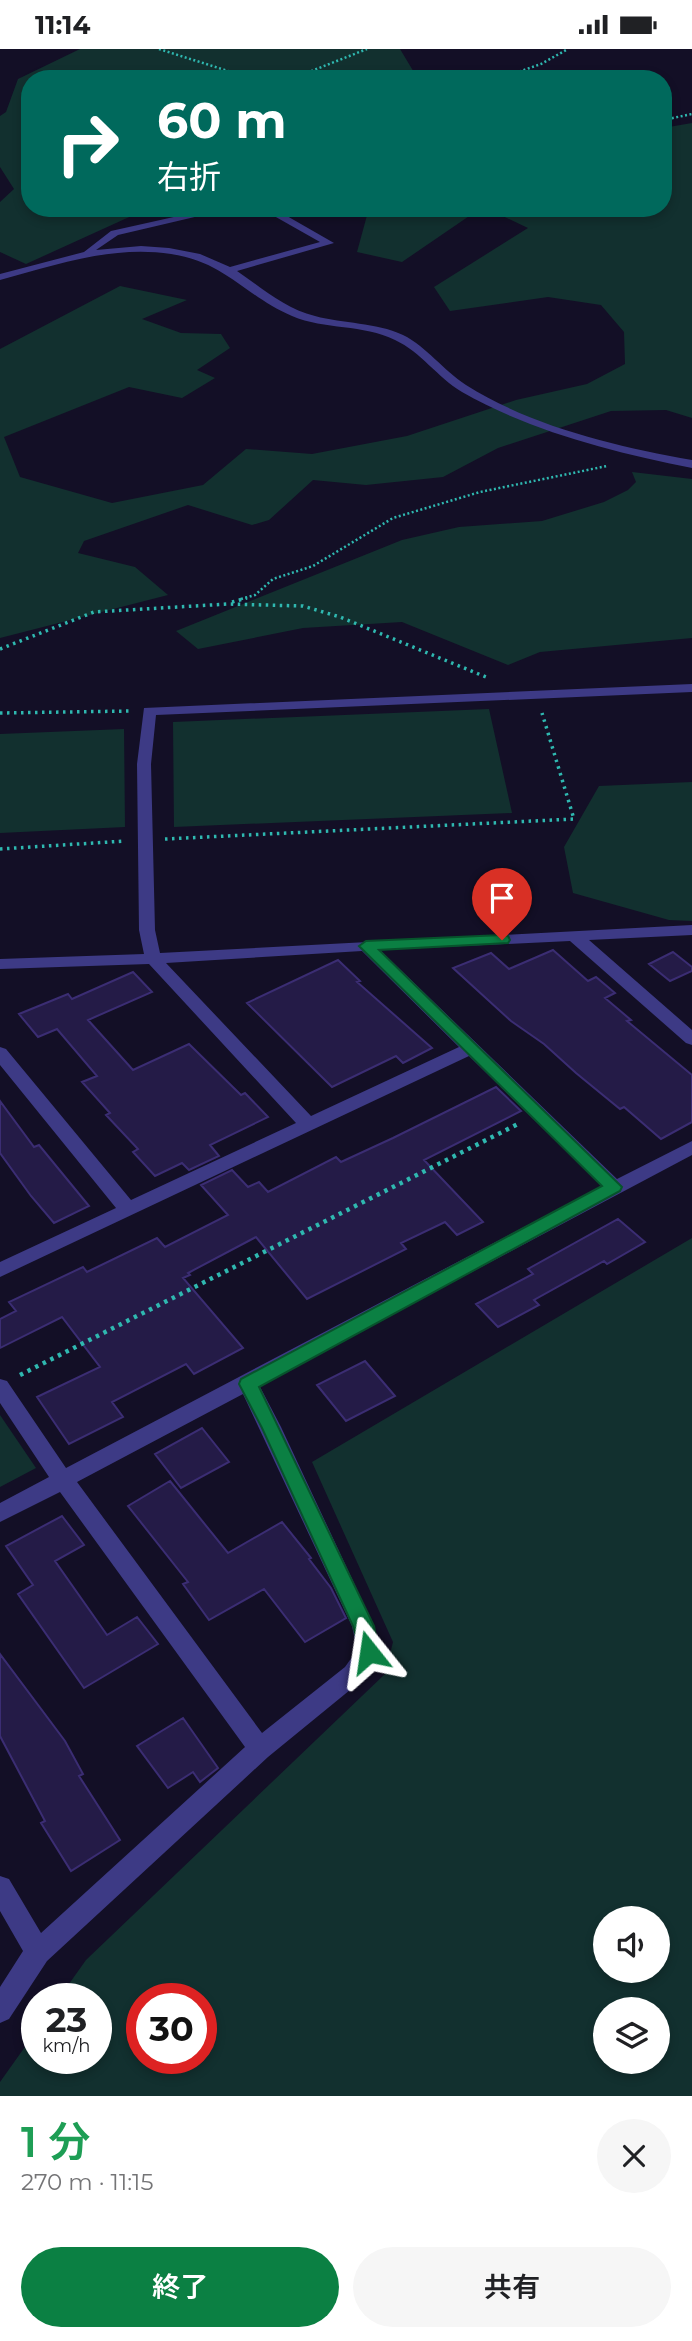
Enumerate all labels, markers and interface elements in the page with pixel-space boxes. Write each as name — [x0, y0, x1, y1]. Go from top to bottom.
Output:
text: 11:14 — [35, 9, 90, 41]
text: 60 m — [157, 91, 287, 150]
icon: right — [42, 98, 133, 189]
text: 右折 — [157, 157, 221, 196]
pin — [472, 868, 532, 940]
icon: arrive — [483, 879, 521, 917]
position arrow — [332, 1615, 406, 1689]
map controls — [593, 1906, 670, 2074]
button: sound — [593, 1906, 670, 1983]
speed limit sign: 30 — [126, 1983, 217, 2074]
button: layers — [593, 1997, 670, 2074]
text: 23 — [46, 1998, 87, 2041]
text: km/h — [42, 2035, 91, 2057]
text: 1 分 — [21, 2116, 91, 2168]
button: close — [597, 2119, 671, 2193]
text: 270 m · 11:15 — [21, 2168, 153, 2196]
button: 終了 — [21, 2247, 339, 2327]
button: 共有 — [353, 2247, 671, 2327]

